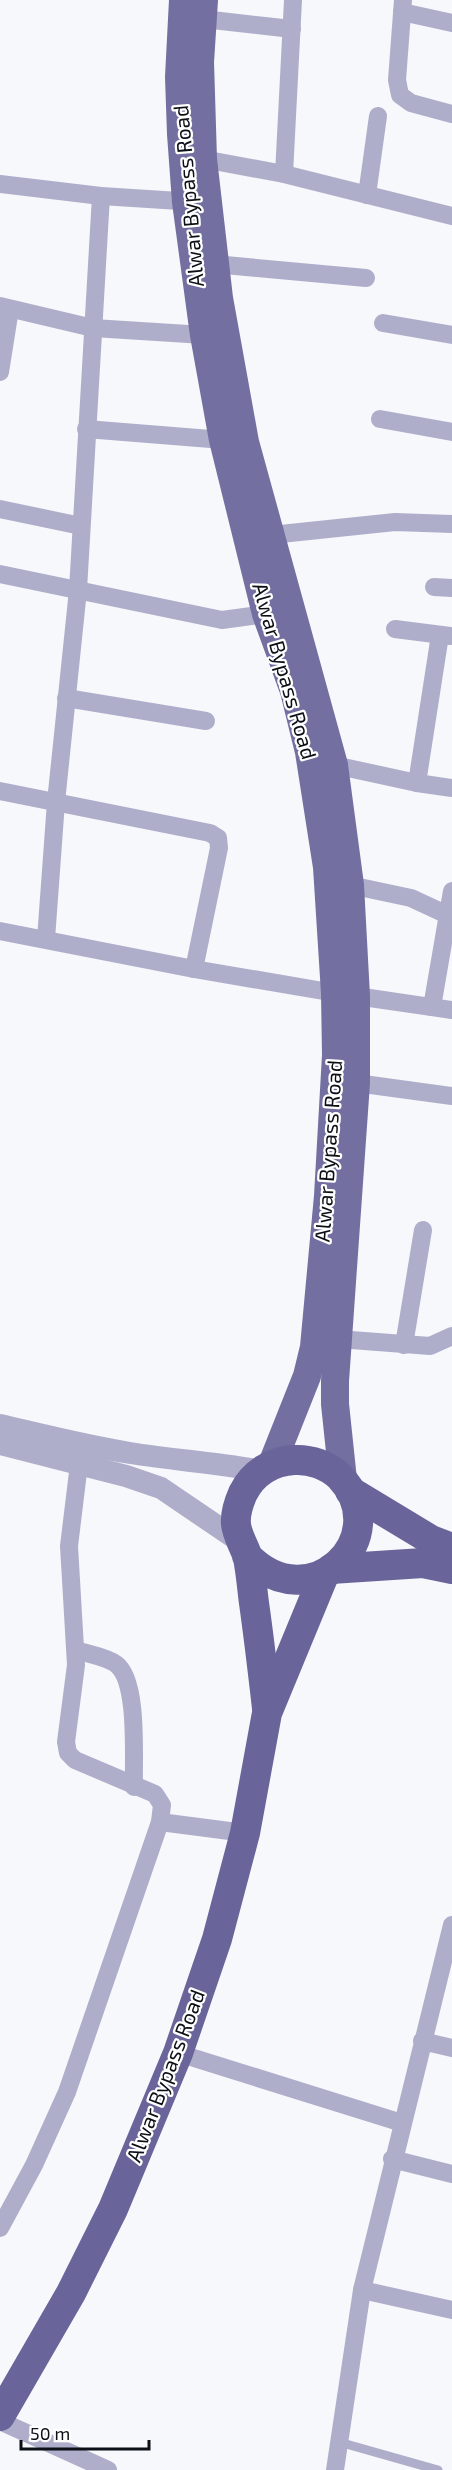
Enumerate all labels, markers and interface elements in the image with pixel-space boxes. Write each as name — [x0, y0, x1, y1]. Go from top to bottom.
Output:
street label: Alwar Bypass Road — [167, 104, 208, 288]
street label: Alwar Bypass Road — [248, 579, 323, 762]
street label: Alwar Bypass Road — [309, 1059, 346, 1243]
street label: Alwar Bypass Road — [120, 1986, 209, 2165]
scale bar — [21, 2413, 148, 2451]
text: 50 m — [30, 2422, 70, 2444]

